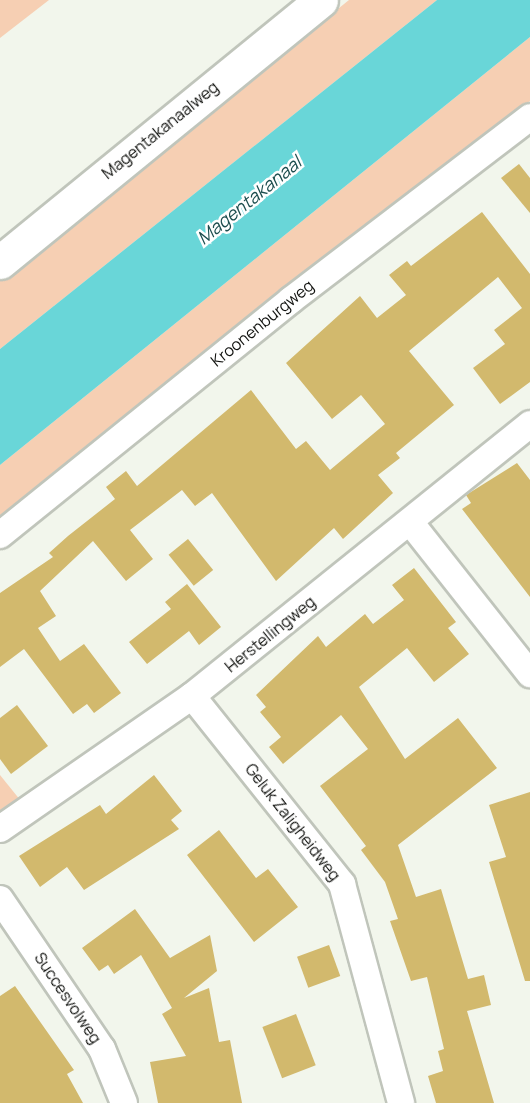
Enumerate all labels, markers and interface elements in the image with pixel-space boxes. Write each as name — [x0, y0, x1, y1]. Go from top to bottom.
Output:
street label: Magentakanaalweg — [98, 77, 222, 183]
water label: Magentakanaal — [193, 151, 305, 249]
street label: Kroonenburgweg — [207, 276, 317, 370]
street label: Herstellingweg — [221, 592, 319, 676]
street label: Geluk Zaligheidweg — [241, 760, 345, 884]
street label: Succesvolweg — [30, 949, 106, 1047]

